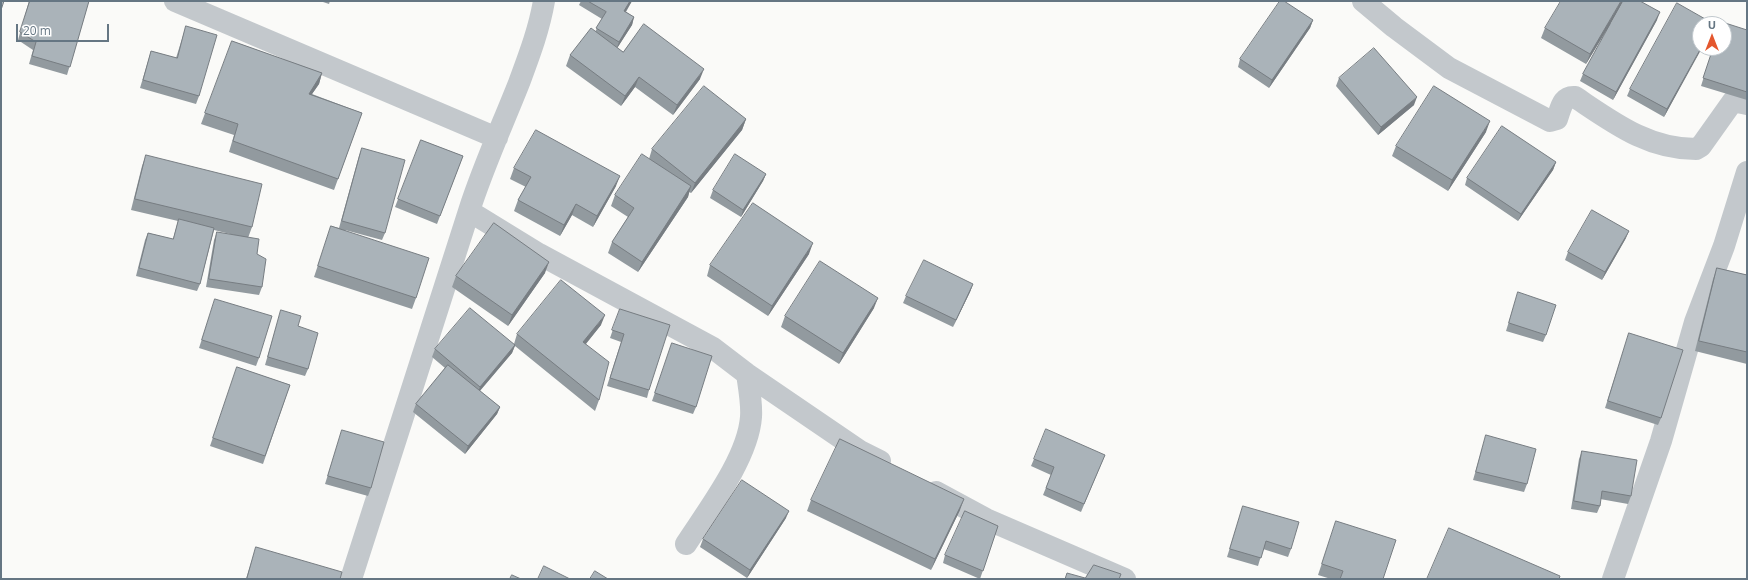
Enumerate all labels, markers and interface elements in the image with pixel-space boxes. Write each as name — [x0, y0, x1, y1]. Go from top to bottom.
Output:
scale bar — [18, 16, 111, 42]
north arrow — [1692, 16, 1732, 56]
text: U — [1708, 17, 1716, 32]
text: 20 m — [23, 22, 51, 39]

